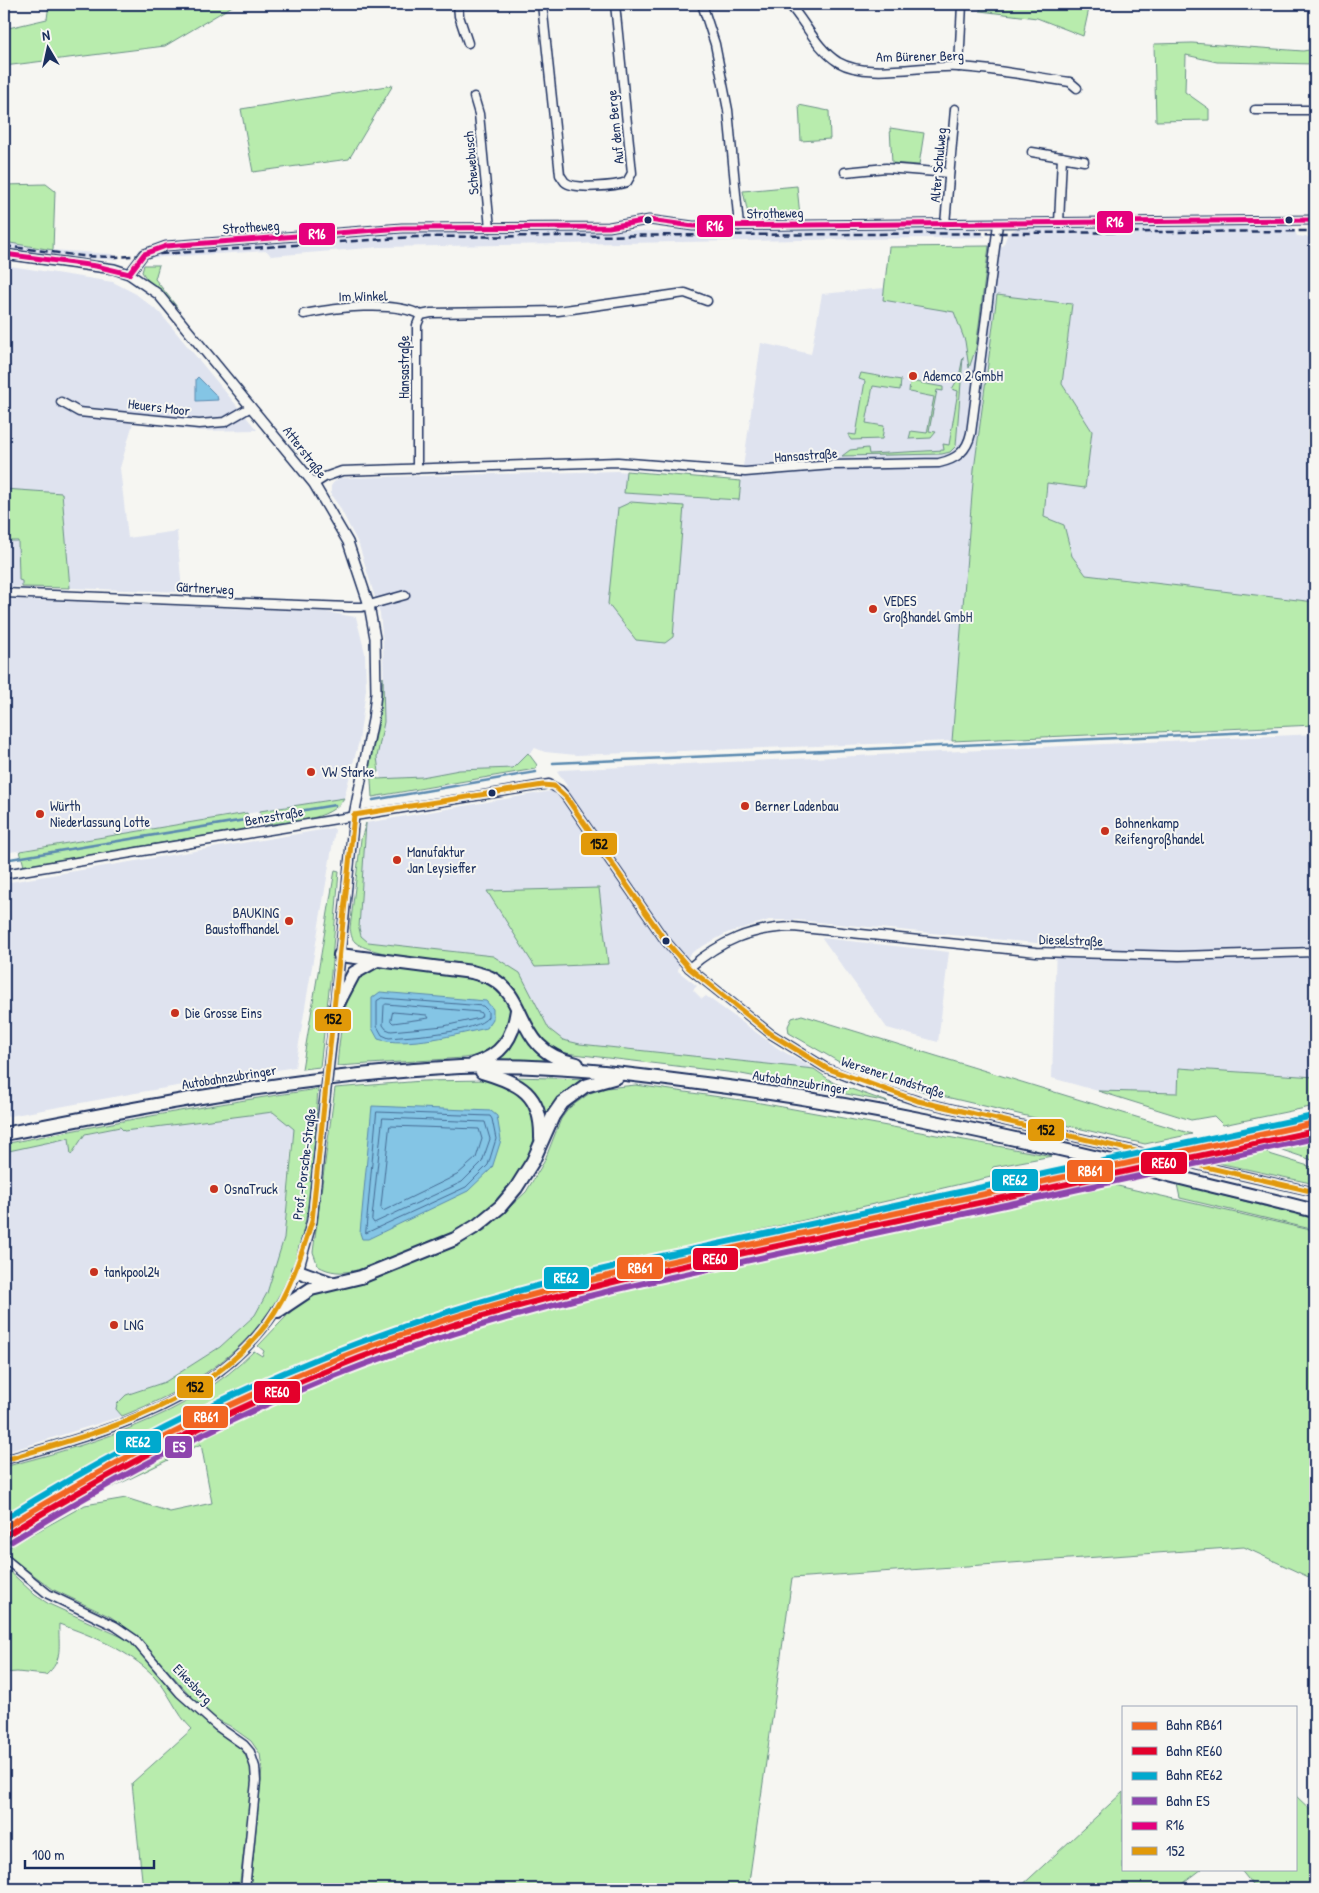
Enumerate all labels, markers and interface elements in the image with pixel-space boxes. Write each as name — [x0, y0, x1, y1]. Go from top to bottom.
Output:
north arrow — [22, 22, 72, 72]
text: N — [41, 25, 52, 45]
street label: Am Bürener Berg — [876, 45, 964, 67]
street label: Auf dem Berge — [601, 89, 629, 165]
street label: Alter Schulweg — [925, 127, 951, 203]
street label: Schewebusch — [458, 131, 483, 195]
street label: Strotheweg — [746, 203, 804, 223]
line badge: R16 — [1096, 210, 1134, 234]
text: R16 — [1106, 212, 1124, 231]
line badge: R16 — [696, 214, 734, 238]
street label: Strotheweg — [222, 215, 280, 239]
unlabelled marker — [643, 215, 653, 225]
unlabelled marker — [1284, 215, 1294, 225]
text: R16 — [706, 216, 724, 235]
line badge: R16 — [298, 222, 336, 246]
text: R16 — [308, 224, 326, 243]
street label: Im Winkel — [338, 286, 388, 305]
street label: Hansastraße — [394, 335, 414, 399]
place label: Ademco 2 GmbH — [923, 366, 1003, 385]
marker: Ademco 2 GmbH — [907, 370, 919, 382]
street label: Heuers Moor — [127, 393, 192, 420]
street label: Atterstraße — [278, 422, 332, 483]
street label: Hansastraße — [774, 443, 839, 467]
street label: Gärtnerweg — [176, 576, 234, 600]
place label: VEDES Großhandel GmbH — [883, 591, 973, 627]
marker: VEDES Großhandel GmbH — [867, 603, 879, 615]
place label: VW Starke — [321, 762, 375, 781]
marker: VW Starke — [305, 766, 317, 778]
unlabelled marker — [487, 788, 497, 798]
place label: Würth Niederlassung Lotte — [50, 796, 150, 832]
place label: Berner Ladenbau — [755, 796, 839, 815]
marker: Berner Ladenbau — [739, 800, 751, 812]
street label: Benzstraße — [243, 801, 305, 831]
marker: Würth Niederlassung Lotte — [34, 808, 46, 820]
place label: Bohnenkamp Reifengroßhandel — [1115, 813, 1204, 849]
marker: Bohnenkamp Reifengroßhandel — [1099, 825, 1111, 837]
line badge: 152 — [580, 832, 618, 856]
text: 152 — [590, 834, 608, 853]
place label: Manufaktur Jan Leysieffer — [407, 842, 477, 878]
marker: Manufaktur Jan Leysieffer — [391, 854, 403, 866]
place label: BAUKING Baustoffhandel — [205, 903, 279, 938]
marker: BAUKING Baustoffhandel — [283, 915, 295, 927]
street label: Dieselstraße — [1039, 929, 1104, 951]
unlabelled marker — [661, 936, 671, 946]
place label: Die Grosse Eins — [185, 1003, 262, 1022]
marker: Die Grosse Eins — [169, 1007, 181, 1019]
line badge: 152 — [314, 1008, 352, 1032]
text: 152 — [324, 1009, 342, 1028]
street label: Wersener Landstraße — [839, 1051, 948, 1103]
street label: Autobahnzubringer — [180, 1060, 278, 1094]
street label: Autobahnzubringer — [751, 1065, 849, 1099]
street label: Prof.-Porsche-Straße — [287, 1107, 321, 1221]
line badge: 152 — [1027, 1118, 1065, 1142]
text: 152 — [1037, 1120, 1055, 1139]
line badge: RE60 — [1140, 1151, 1188, 1175]
text: RE60 — [1152, 1153, 1177, 1172]
line badge: RB61 — [1066, 1159, 1114, 1183]
text: RB61 — [1078, 1161, 1102, 1180]
line badge: RE62 — [991, 1168, 1039, 1192]
text: RE62 — [1003, 1170, 1028, 1189]
place label: OsnaTruck — [224, 1179, 278, 1198]
marker: OsnaTruck — [208, 1183, 220, 1195]
line badge: RE60 — [692, 1247, 739, 1271]
text: RE60 — [703, 1249, 728, 1268]
line badge: RB61 — [616, 1256, 664, 1280]
text: RB61 — [628, 1258, 652, 1277]
place label: tankpool24 — [104, 1262, 159, 1282]
marker: tankpool24 — [88, 1266, 100, 1278]
line badge: RE62 — [543, 1266, 590, 1290]
text: RE62 — [554, 1268, 579, 1287]
place label: LNG — [124, 1315, 144, 1334]
marker: LNG — [108, 1319, 120, 1331]
line badge: 152 — [176, 1375, 214, 1399]
text: 152 — [186, 1377, 204, 1396]
line badge: RE60 — [253, 1380, 301, 1404]
text: RE60 — [265, 1382, 290, 1401]
line badge: RB61 — [182, 1405, 229, 1429]
text: RB61 — [194, 1407, 218, 1426]
line badge: RE62 — [115, 1430, 162, 1454]
text: RE62 — [126, 1432, 151, 1451]
line badge: ES — [164, 1435, 193, 1459]
text: ES — [173, 1437, 186, 1456]
street label: Eikesberg — [169, 1659, 217, 1709]
legend — [1122, 1706, 1296, 1870]
text: Bahn RB61 — [1166, 1714, 1222, 1735]
text: Bahn RE60 — [1166, 1740, 1222, 1761]
text: Bahn RE62 — [1166, 1764, 1222, 1785]
text: Bahn ES — [1166, 1790, 1210, 1811]
text: R16 — [1166, 1814, 1184, 1835]
scale bar — [25, 1838, 154, 1870]
text: 152 — [1166, 1840, 1185, 1861]
text: 100 m — [32, 1844, 65, 1865]

